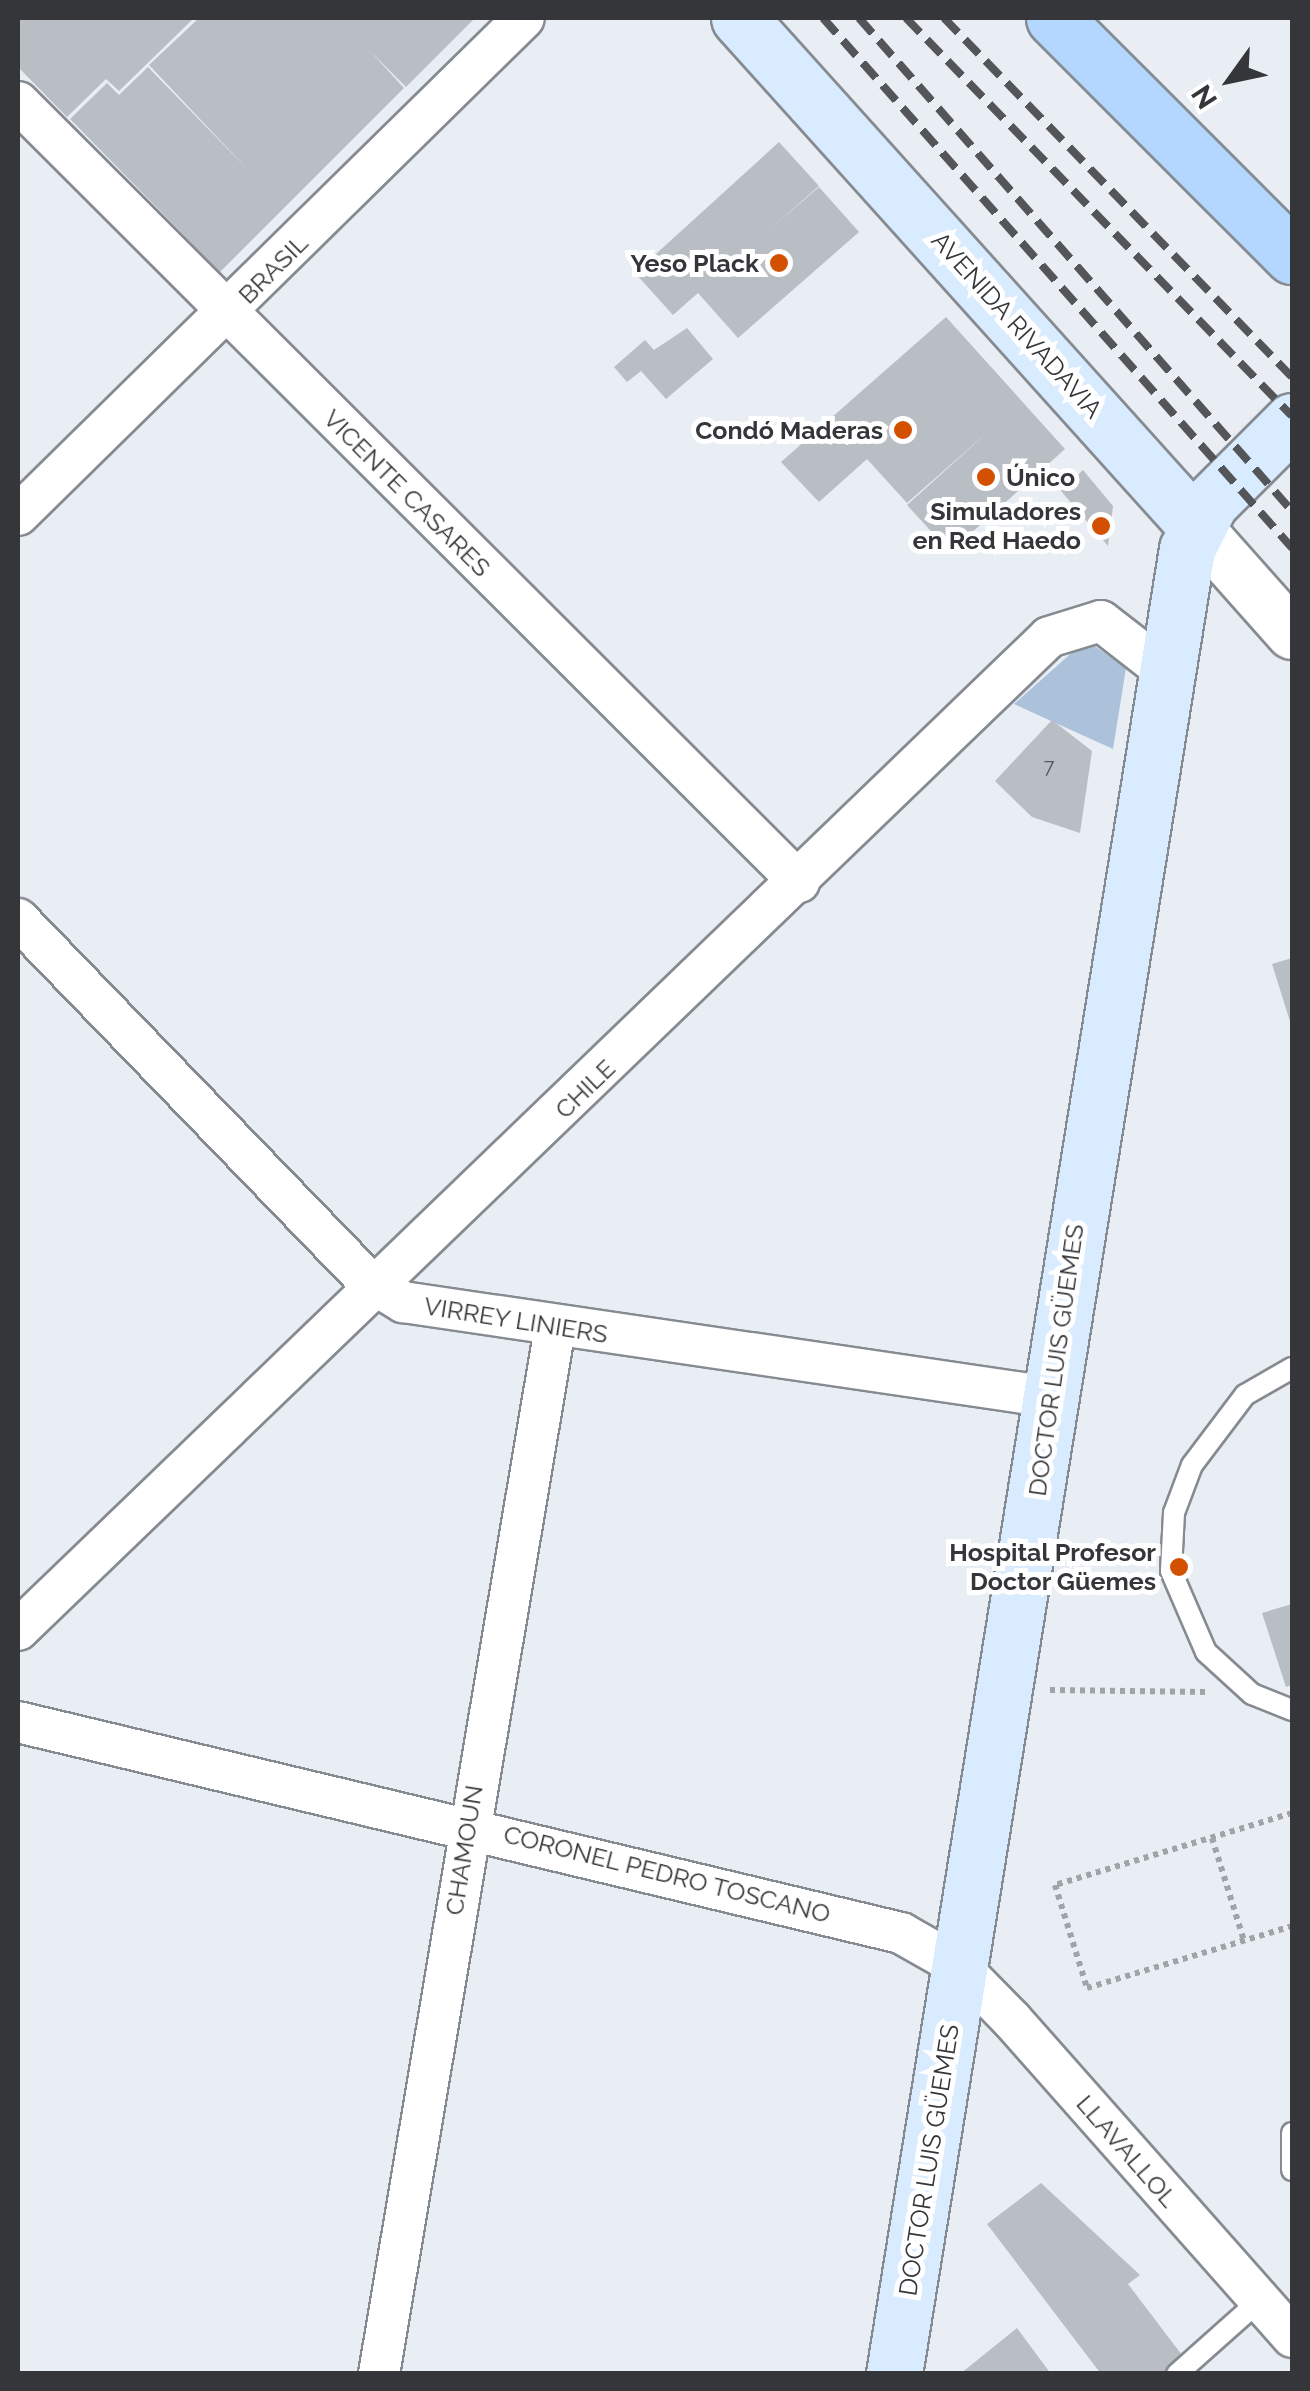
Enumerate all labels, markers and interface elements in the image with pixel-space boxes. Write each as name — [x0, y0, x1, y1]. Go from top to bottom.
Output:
north arrow — [1180, 30, 1280, 130]
text: N — [1185, 79, 1224, 115]
street label: AVENIDA RIVADAVIA — [925, 225, 1109, 425]
street label: BRASIL — [232, 228, 314, 310]
place label: Yeso Plack — [630, 248, 759, 278]
marker: Yeso Plack — [768, 252, 790, 274]
street label: VICENTE CASARES — [317, 403, 497, 583]
place label: Condó Maderas — [695, 415, 883, 445]
marker: Condó Maderas — [892, 419, 914, 441]
place label: Único — [1006, 462, 1075, 492]
marker: Único — [975, 466, 997, 488]
place label: Simuladores en Red Haedo — [913, 497, 1081, 556]
marker: Simuladores en Red Haedo — [1090, 515, 1112, 537]
house number: 7 — [1044, 754, 1054, 778]
street label: CHILE — [549, 1053, 621, 1125]
street label: DOCTOR LUIS GÜEMES — [1022, 1222, 1090, 1498]
street label: VIRREY LINIERS — [421, 1291, 611, 1349]
place label: Hospital Profesor Doctor Güemes — [949, 1538, 1156, 1597]
marker: Hospital Profesor Doctor Güemes — [1166, 1554, 1192, 1580]
street label: CHAMOUN — [439, 1783, 489, 1917]
street label: CORONEL PEDRO TOSCANO — [500, 1819, 834, 1929]
street label: DOCTOR LUIS GÜEMES — [893, 2022, 965, 2298]
street label: LLAVALLOL — [1070, 2089, 1184, 2213]

